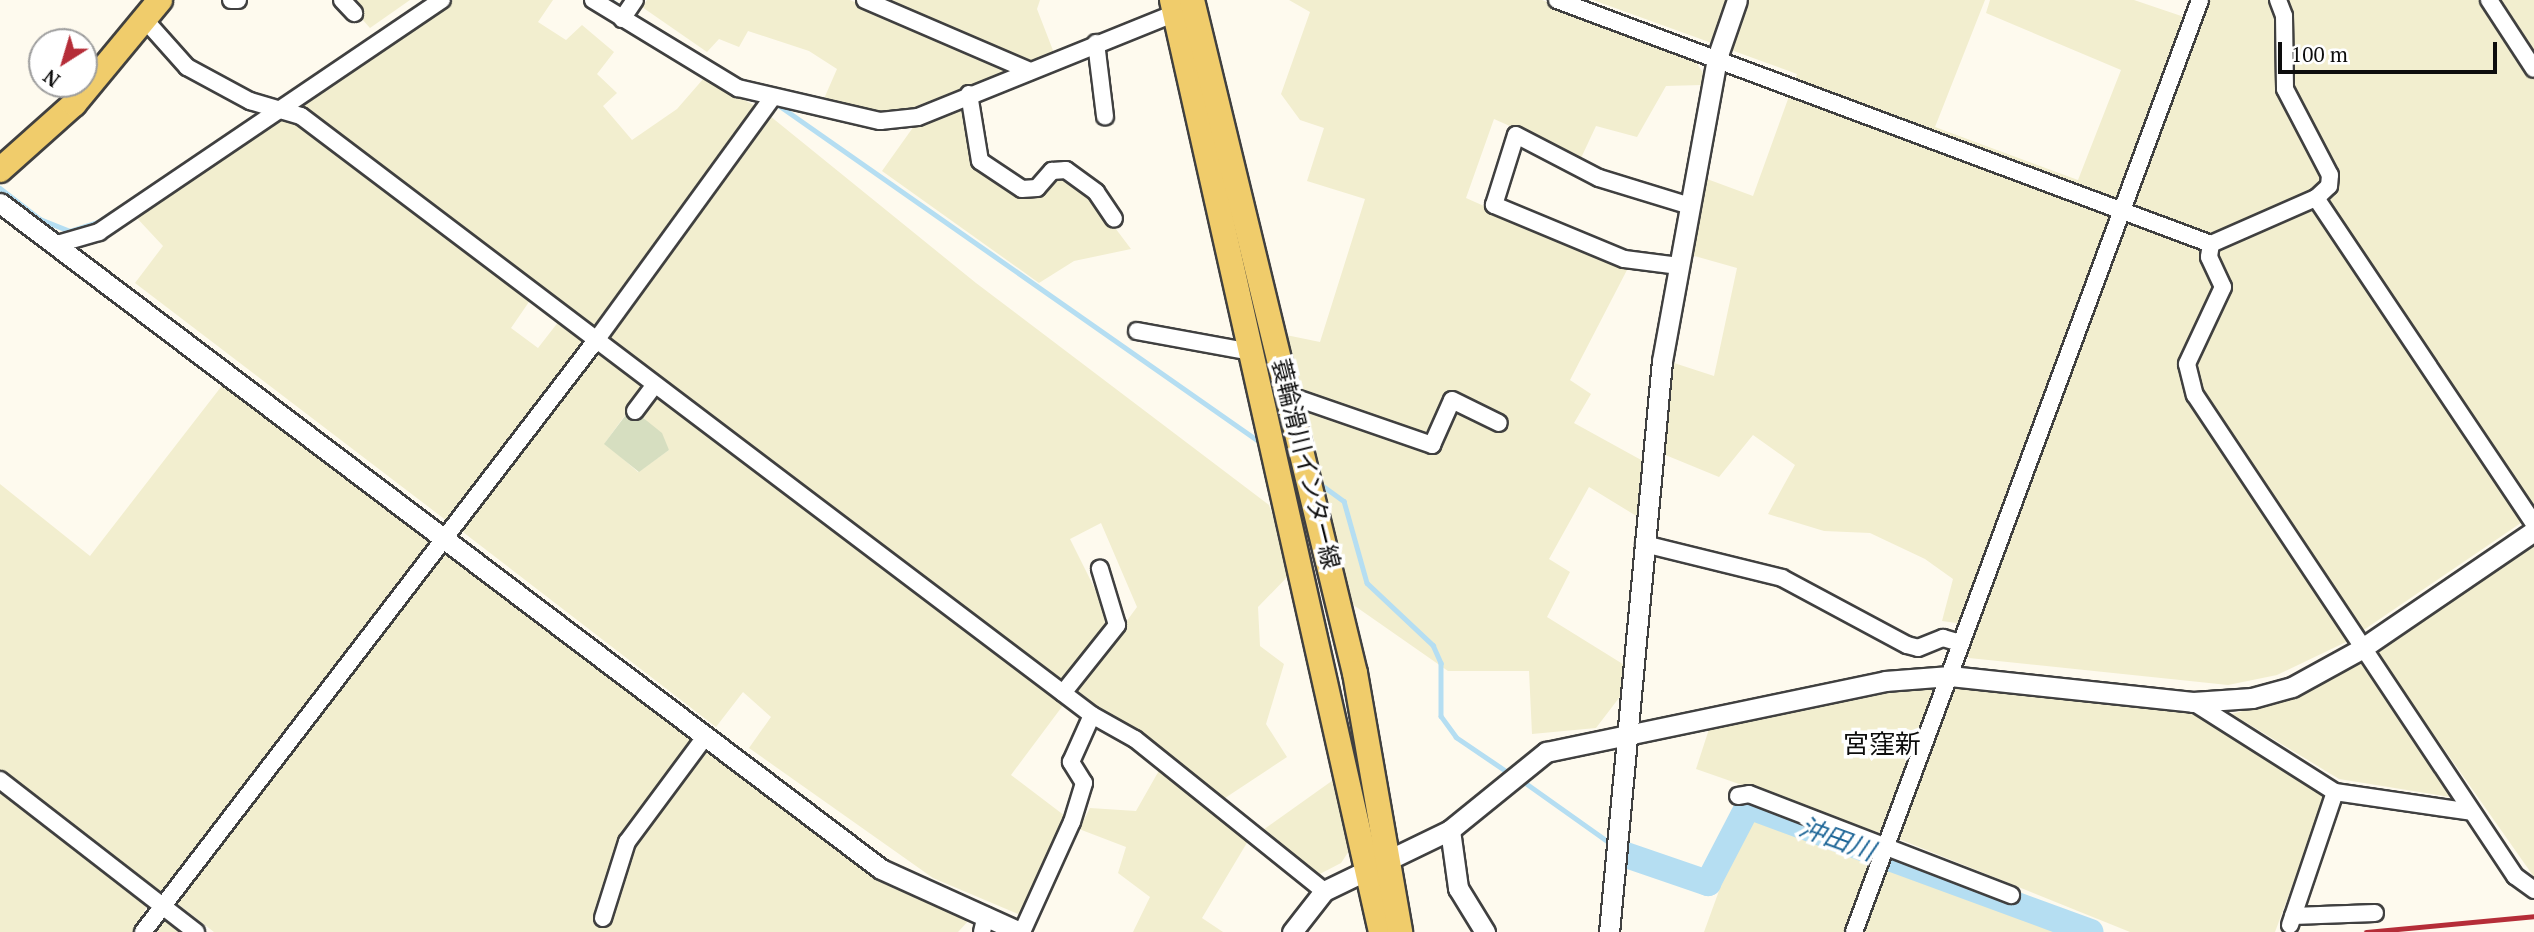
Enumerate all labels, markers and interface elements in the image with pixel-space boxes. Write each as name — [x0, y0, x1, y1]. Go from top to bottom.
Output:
north arrow — [28, 28, 98, 98]
scale bar — [2282, 28, 2501, 72]
text: 100 m — [2291, 40, 2348, 68]
text: N — [38, 64, 65, 93]
street label: 蓑輪滑川インター線 — [1266, 356, 1346, 572]
district label: 宮窪新 — [1843, 728, 1921, 760]
water label: 沖田川 — [1795, 811, 1879, 867]

